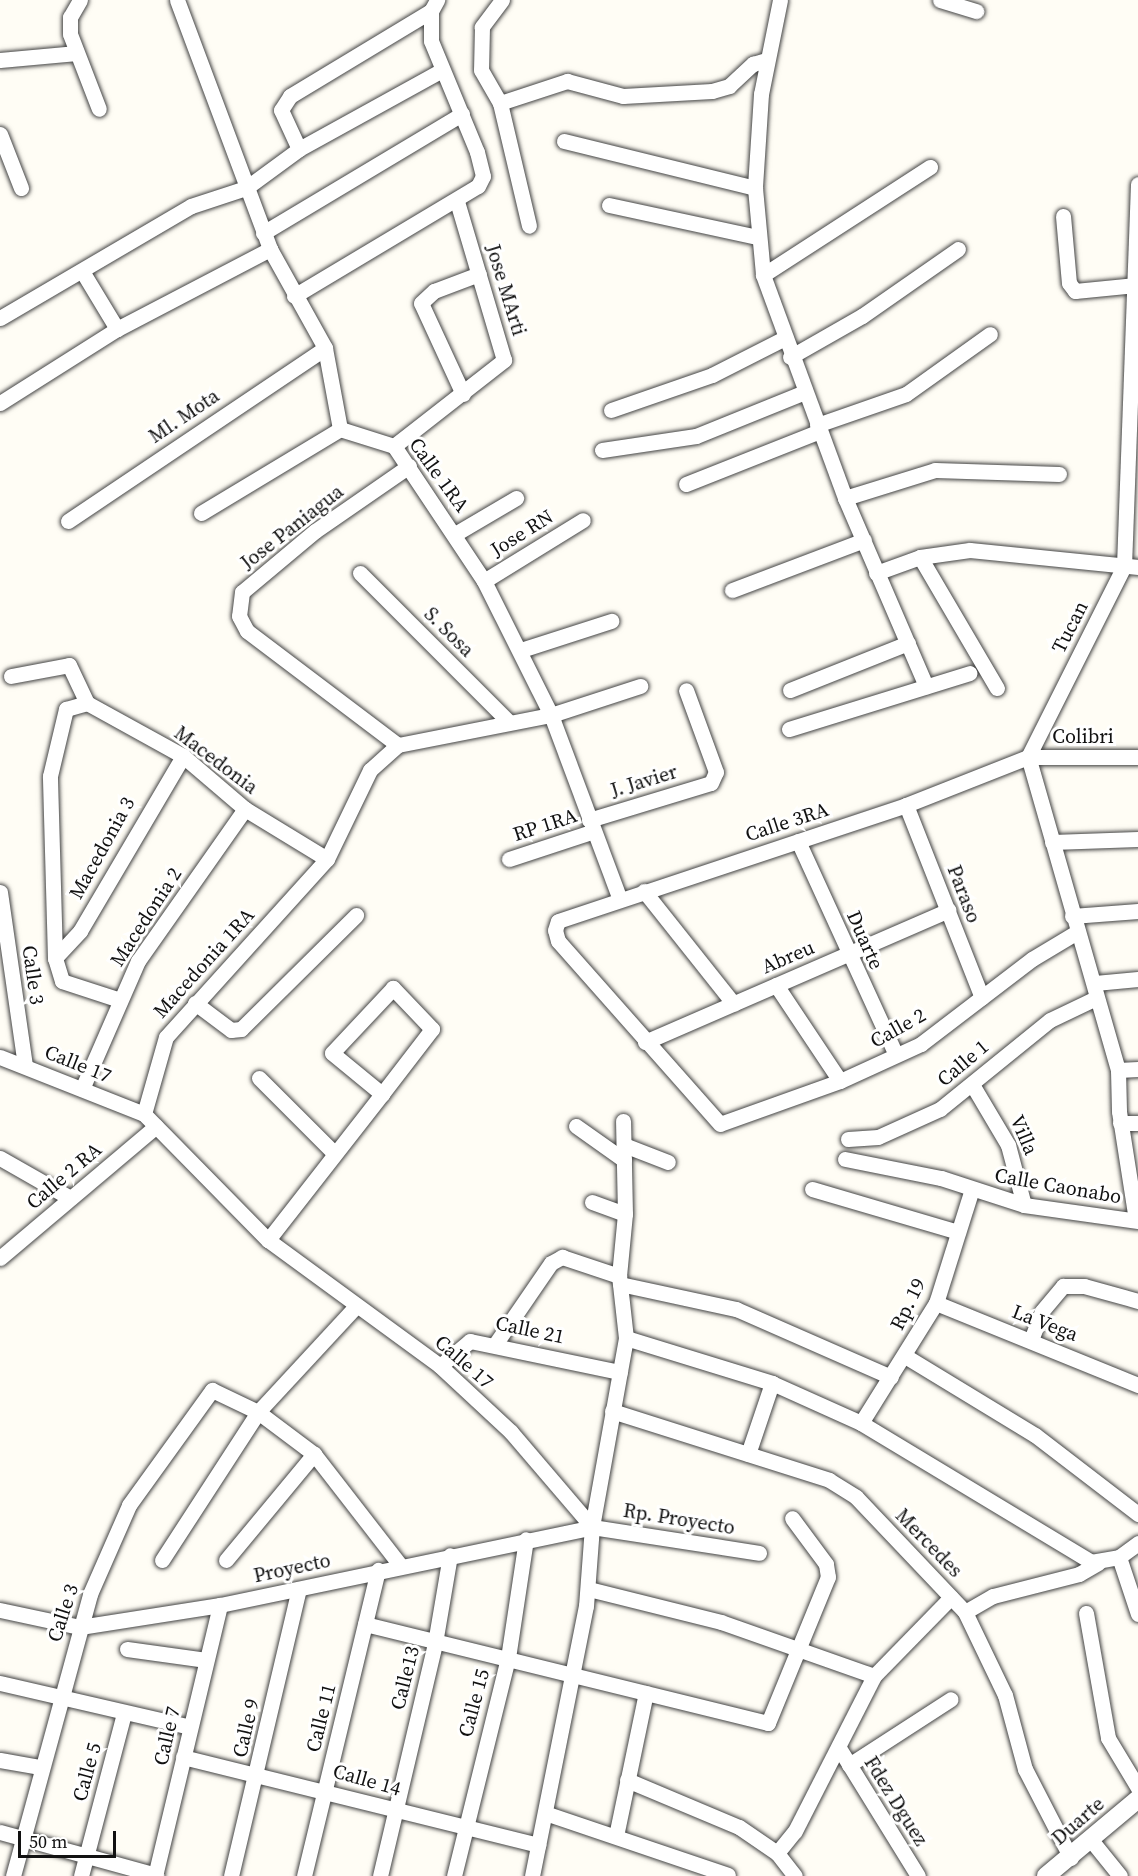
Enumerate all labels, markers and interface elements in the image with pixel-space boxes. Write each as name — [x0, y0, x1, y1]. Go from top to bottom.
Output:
street label: Jose MArti — [481, 241, 531, 339]
street label: Ml. Mota — [144, 384, 224, 448]
street label: Calle 1RA — [404, 433, 474, 517]
street label: Jose Paniagua — [236, 479, 348, 575]
street label: Jose RN — [486, 504, 558, 562]
street label: Tucan — [1047, 597, 1093, 657]
street label: S. Sosa — [419, 602, 479, 662]
street label: Macedonia — [170, 721, 262, 799]
street label: Colibri — [1052, 724, 1114, 748]
street label: J. Javier — [608, 759, 680, 803]
street label: Macedonia 3 — [64, 793, 140, 903]
street label: Calle 3RA — [742, 797, 832, 847]
street label: RP 1RA — [510, 803, 580, 847]
street label: Paraso — [942, 862, 986, 926]
street label: Macedonia 2 — [105, 863, 187, 971]
street label: Macedonia 1RA — [148, 903, 260, 1023]
street label: Duarte — [842, 907, 888, 973]
street label: Abreu — [758, 935, 818, 979]
street label: Calle 3 — [17, 944, 49, 1006]
street label: Calle 2 — [866, 1003, 930, 1053]
street label: Calle 1 — [932, 1035, 994, 1091]
street label: Calle 17 — [41, 1040, 115, 1088]
street label: Villa — [1005, 1112, 1043, 1158]
street label: Calle 2 RA — [22, 1138, 106, 1214]
street label: Calle Caonabo — [993, 1163, 1123, 1209]
street label: Rp. 19 — [885, 1274, 931, 1334]
street label: La Vega — [1008, 1299, 1082, 1347]
street label: Calle 21 — [493, 1311, 567, 1349]
street label: Calle 17 — [430, 1330, 498, 1394]
street label: Rp. Proyecto — [621, 1498, 737, 1540]
street label: Mercedes — [890, 1504, 968, 1582]
street label: Proyecto — [251, 1548, 333, 1588]
street label: Calle 3 — [42, 1581, 84, 1645]
street label: Calle13 — [386, 1644, 424, 1712]
street label: Calle 15 — [453, 1666, 495, 1740]
street label: Calle 11 — [301, 1681, 341, 1755]
street label: Calle 9 — [228, 1696, 264, 1760]
street label: Calle 7 — [149, 1704, 185, 1768]
street label: Calle 5 — [68, 1740, 106, 1804]
street label: Fdez Dguez — [859, 1752, 933, 1850]
street label: Calle 14 — [330, 1759, 404, 1801]
street label: Duarte — [1047, 1792, 1109, 1850]
scale bar — [21, 1819, 118, 1857]
text: 50 m — [29, 1829, 67, 1854]

